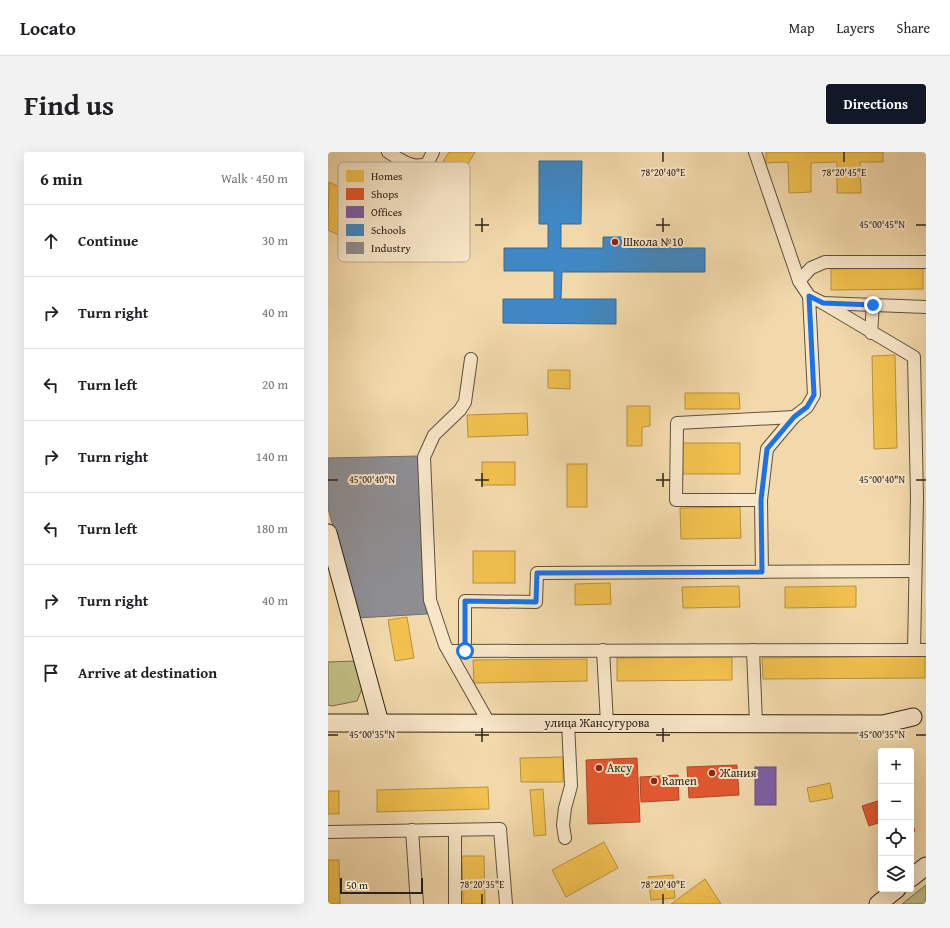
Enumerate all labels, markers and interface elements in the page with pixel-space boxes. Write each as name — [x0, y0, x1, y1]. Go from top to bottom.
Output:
text: Locato — [20, 14, 76, 42]
text: Map — [789, 18, 815, 38]
text: Layers — [837, 18, 875, 38]
text: Share — [897, 18, 930, 38]
text: Find us — [24, 84, 114, 125]
button: Directions — [826, 84, 926, 124]
legend — [338, 162, 470, 262]
text: 78°20'40"E — [641, 165, 685, 180]
text: 78°20'45"E — [822, 165, 866, 180]
text: 6 min — [40, 166, 82, 191]
text: Homes — [371, 168, 402, 184]
text: Walk · 450 m — [221, 169, 288, 188]
text: Shops — [371, 186, 398, 202]
text: Offices — [371, 204, 402, 220]
text: 45°00'45"N — [859, 217, 905, 232]
text: Schools — [371, 222, 406, 238]
icon: ahead — [40, 230, 62, 252]
text: Continue — [78, 230, 139, 251]
text: 30 m — [262, 231, 288, 250]
place label: Школа №10 — [623, 233, 684, 250]
marker: Школа №10 — [610, 237, 620, 247]
text: Industry — [371, 240, 411, 256]
route end — [864, 296, 882, 314]
icon: right — [40, 302, 62, 324]
text: Turn right — [78, 302, 149, 323]
text: 40 m — [262, 303, 288, 322]
icon: left — [40, 374, 62, 396]
text: Turn left — [78, 374, 137, 395]
text: 20 m — [262, 375, 288, 394]
icon: right — [40, 446, 62, 468]
text: Turn right — [78, 446, 149, 467]
text: 140 m — [256, 447, 288, 466]
text: 45°00'40"N — [349, 472, 395, 487]
text: 45°00'40"N — [859, 472, 905, 487]
icon: left — [40, 518, 62, 540]
text: Turn left — [78, 518, 137, 539]
text: 180 m — [256, 519, 288, 538]
icon: right — [40, 590, 62, 612]
text: Turn right — [78, 590, 149, 611]
text: 40 m — [262, 591, 288, 610]
route start — [456, 642, 474, 660]
icon: arrive — [40, 662, 62, 684]
text: Arrive at destination — [78, 662, 217, 683]
street label: улица Жансугурова — [543, 714, 650, 731]
text: 45°00'35"N — [349, 727, 395, 742]
text: 45°00'35"N — [859, 727, 905, 742]
map controls — [878, 748, 914, 892]
button: + — [878, 748, 914, 784]
place label: Аксу — [607, 759, 632, 776]
marker: Аксу — [594, 763, 604, 773]
place label: Жания — [719, 764, 757, 781]
marker: Жания — [707, 768, 717, 778]
place label: Ramen — [662, 772, 697, 789]
marker: Ramen — [649, 776, 659, 786]
button: − — [878, 784, 914, 820]
button: locate — [878, 820, 914, 856]
button: layers — [878, 856, 914, 892]
scale bar — [340, 876, 423, 895]
text: 50 m — [346, 877, 368, 893]
text: 78°20'35"E — [460, 877, 504, 892]
text: 78°20'40"E — [641, 877, 685, 892]

